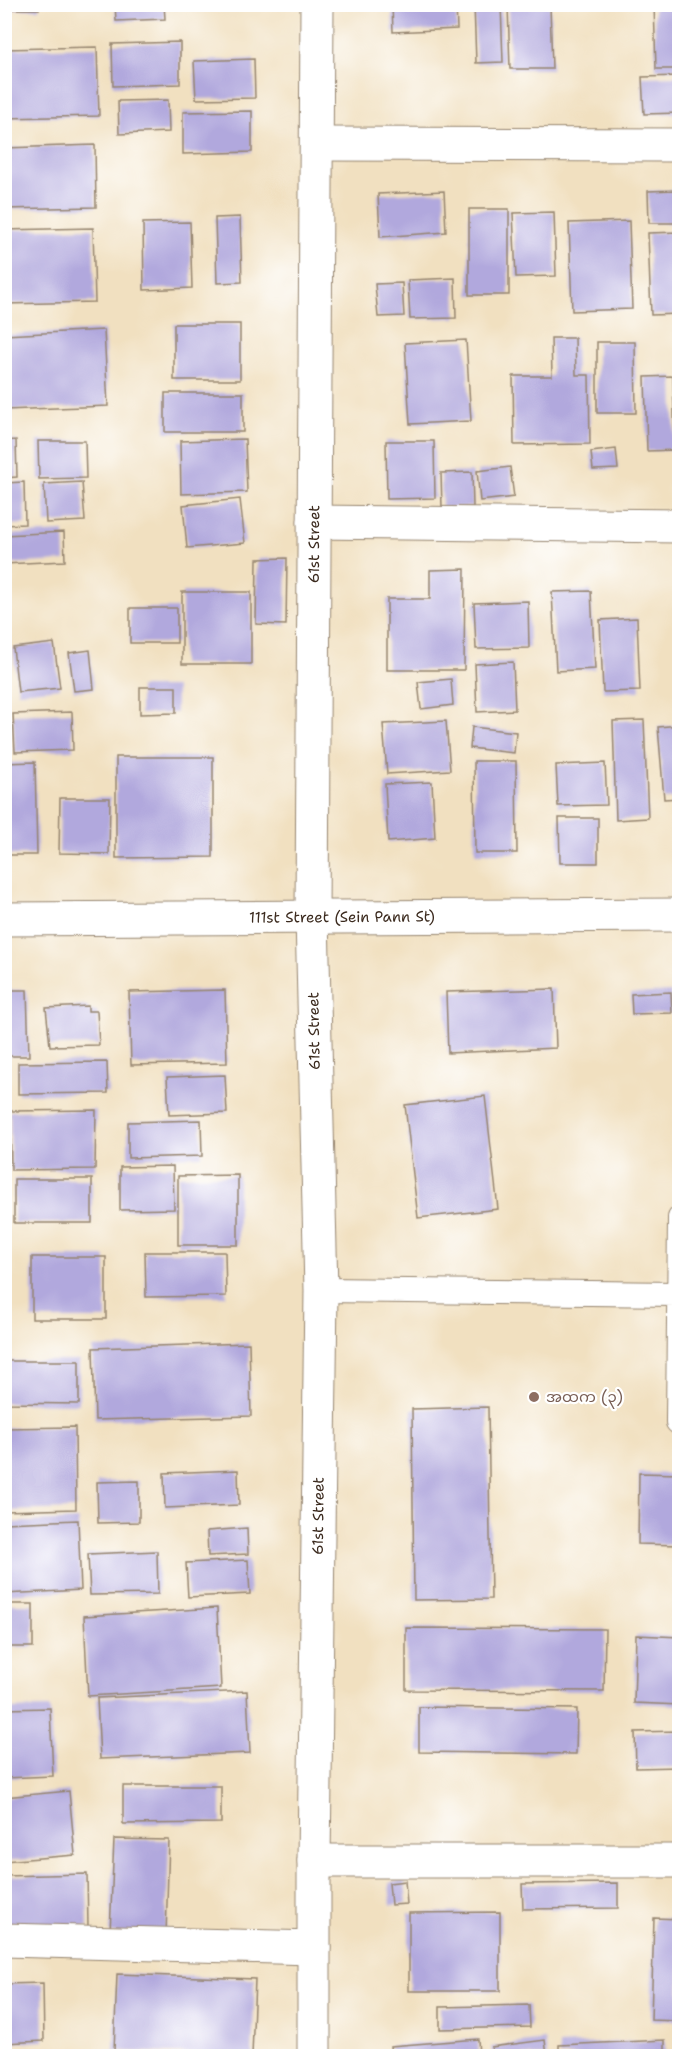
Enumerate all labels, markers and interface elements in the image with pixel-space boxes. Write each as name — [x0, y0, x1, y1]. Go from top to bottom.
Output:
street label: 61st Street — [304, 505, 324, 583]
street label: 111st Street (Sein Pann St) — [249, 906, 435, 928]
street label: 61st Street — [303, 992, 325, 1070]
place label: အထက (၃) — [546, 1387, 623, 1409]
marker: အထက (၃) — [527, 1390, 541, 1404]
street label: 61st Street — [308, 1477, 329, 1555]

